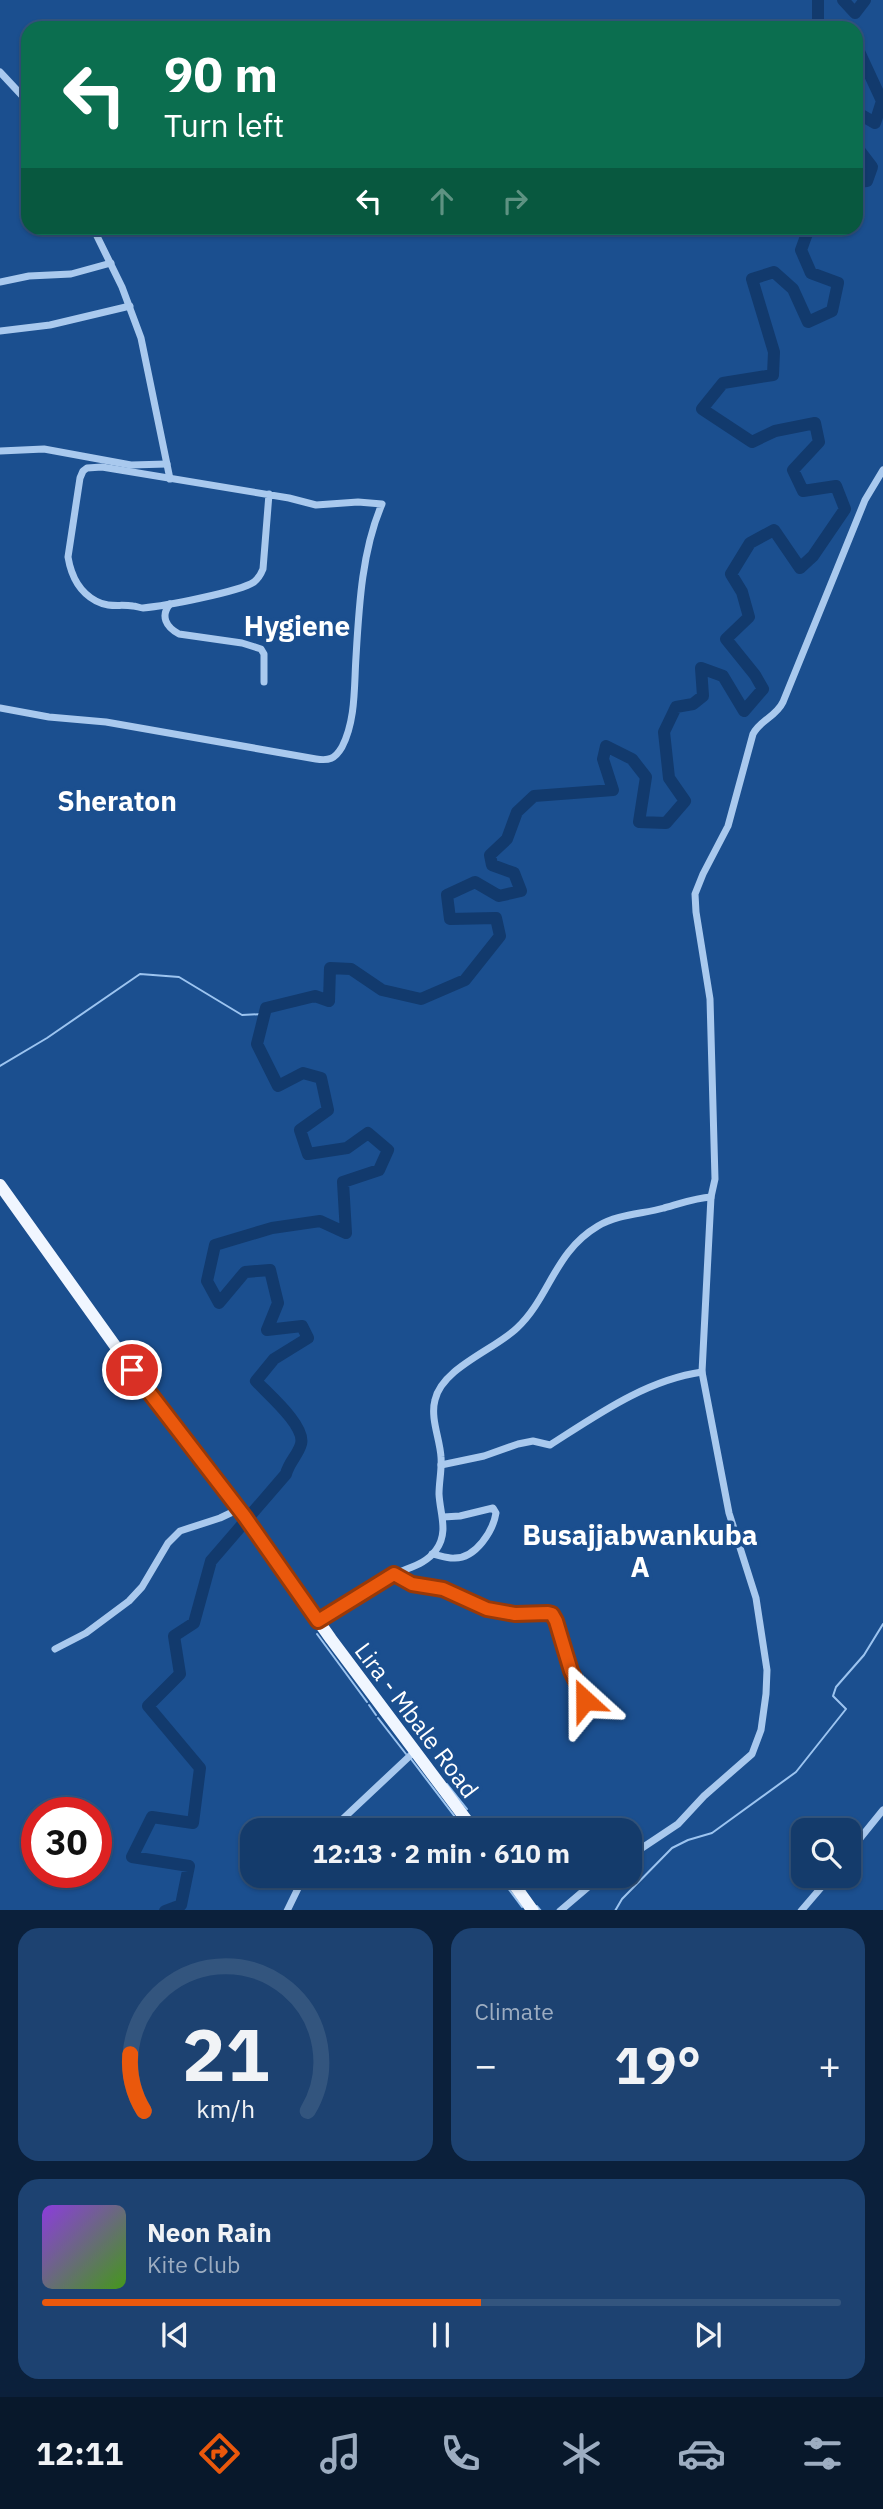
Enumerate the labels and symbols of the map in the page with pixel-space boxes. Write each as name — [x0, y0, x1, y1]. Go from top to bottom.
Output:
district label: Hygiene — [244, 607, 350, 644]
district label: Sheraton — [57, 782, 177, 819]
pin — [102, 1340, 162, 1400]
district label: Busajjabwankuba A — [522, 1516, 758, 1585]
street label: Lira - Mbale Road — [348, 1636, 486, 1804]
position arrow — [548, 1663, 622, 1737]
speed limit sign: 30 — [21, 1797, 112, 1888]

